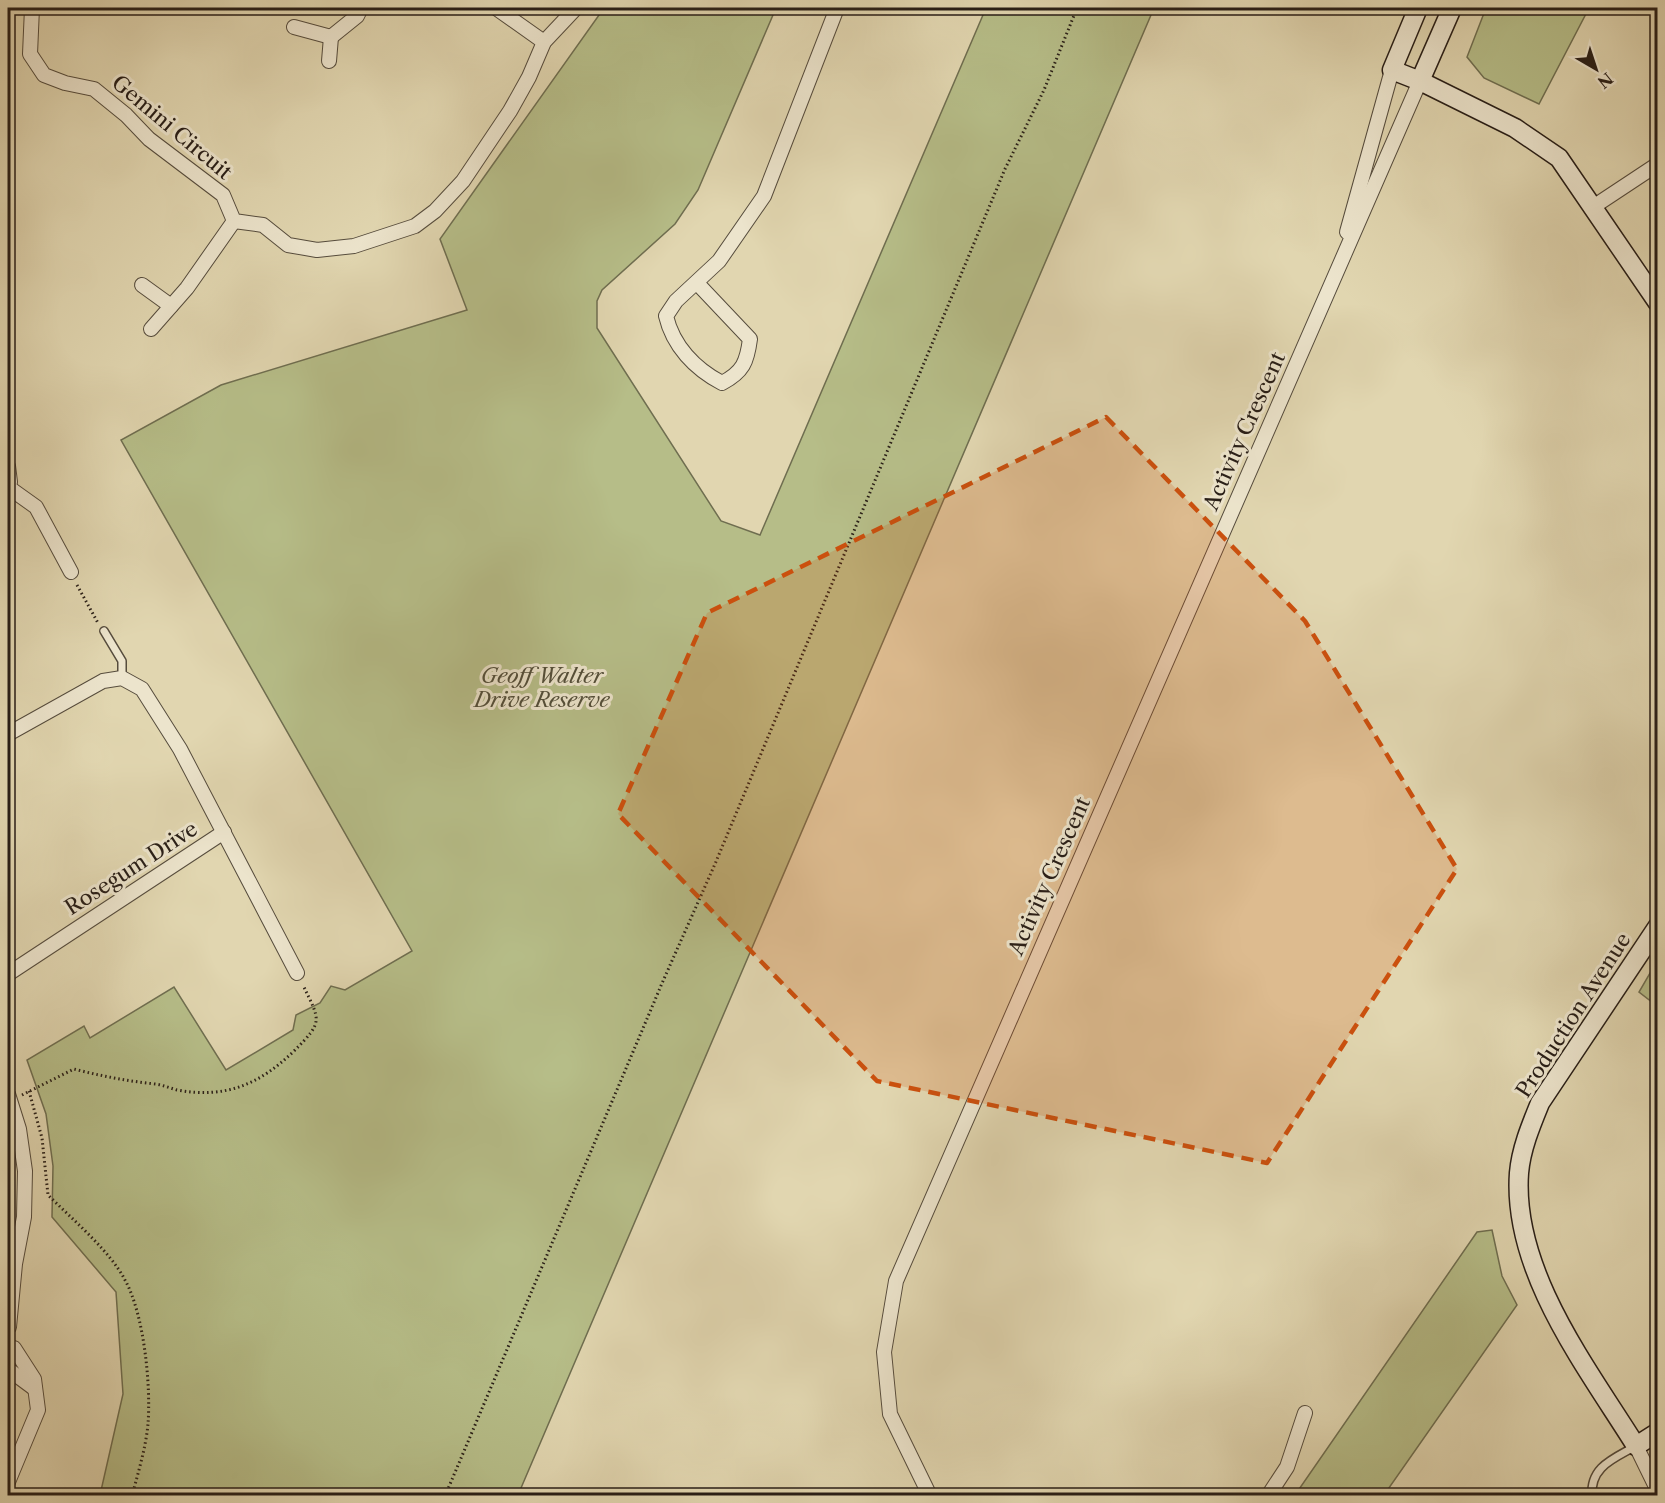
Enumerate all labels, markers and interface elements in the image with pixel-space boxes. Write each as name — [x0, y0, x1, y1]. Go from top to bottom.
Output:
north arrow — [1566, 39, 1626, 99]
text: N — [1594, 69, 1617, 93]
street label: Gemini Circuit — [107, 70, 237, 185]
street label: Activity Crescent — [1197, 347, 1290, 515]
park label: Geoff Walter Drive Reserve — [472, 663, 611, 712]
street label: Activity Crescent — [1002, 792, 1095, 960]
street label: Rosegum Drive — [60, 816, 202, 920]
street label: Production Avenue — [1510, 928, 1636, 1102]

